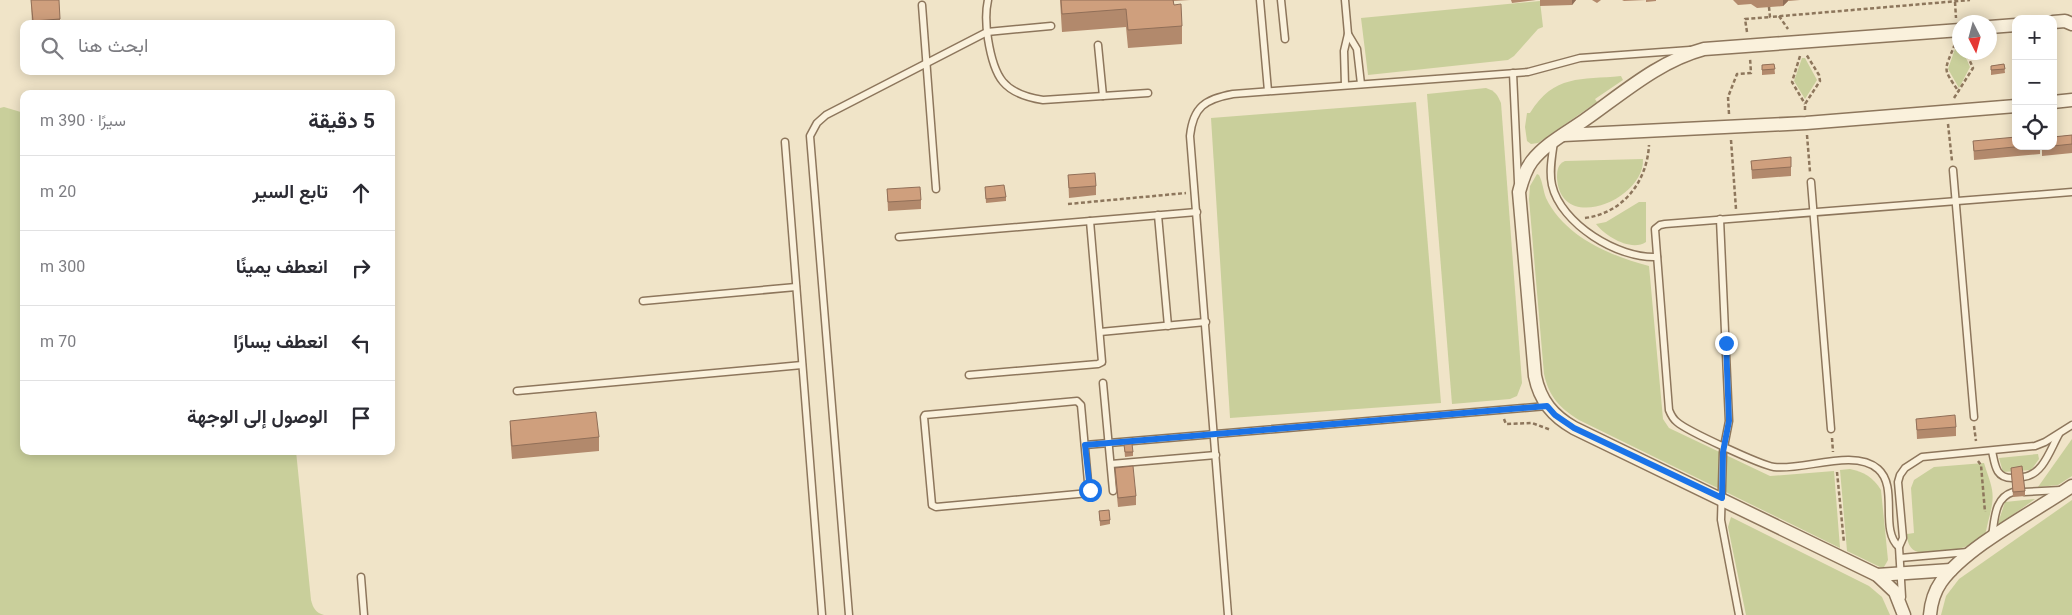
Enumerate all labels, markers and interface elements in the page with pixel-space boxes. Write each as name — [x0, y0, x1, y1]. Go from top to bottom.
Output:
north arrow — [1952, 15, 1997, 60]
map controls — [2012, 15, 2057, 150]
button: + — [2012, 15, 2057, 60]
search box — [20, 20, 395, 75]
text: ابحث هنا — [78, 33, 148, 62]
icon: search — [38, 34, 66, 62]
button: − — [2012, 60, 2057, 105]
button: locate — [2012, 105, 2057, 150]
text: 5 دقيقة — [308, 106, 375, 139]
text: سيرًا · 390 m — [40, 110, 126, 135]
text: تابع السير — [252, 179, 328, 208]
icon: ahead — [347, 179, 375, 207]
text: 20 m — [40, 181, 76, 206]
text: انعطف يمينًا — [236, 254, 328, 283]
icon: right — [347, 254, 375, 282]
text: 300 m — [40, 256, 85, 281]
text: انعطف يسارًا — [233, 329, 328, 358]
icon: left — [347, 329, 375, 357]
text: 70 m — [40, 331, 76, 356]
route end — [1715, 332, 1738, 355]
text: الوصول إلى الوجهة — [187, 404, 328, 433]
icon: arrive — [347, 404, 375, 432]
route start — [1079, 479, 1102, 502]

